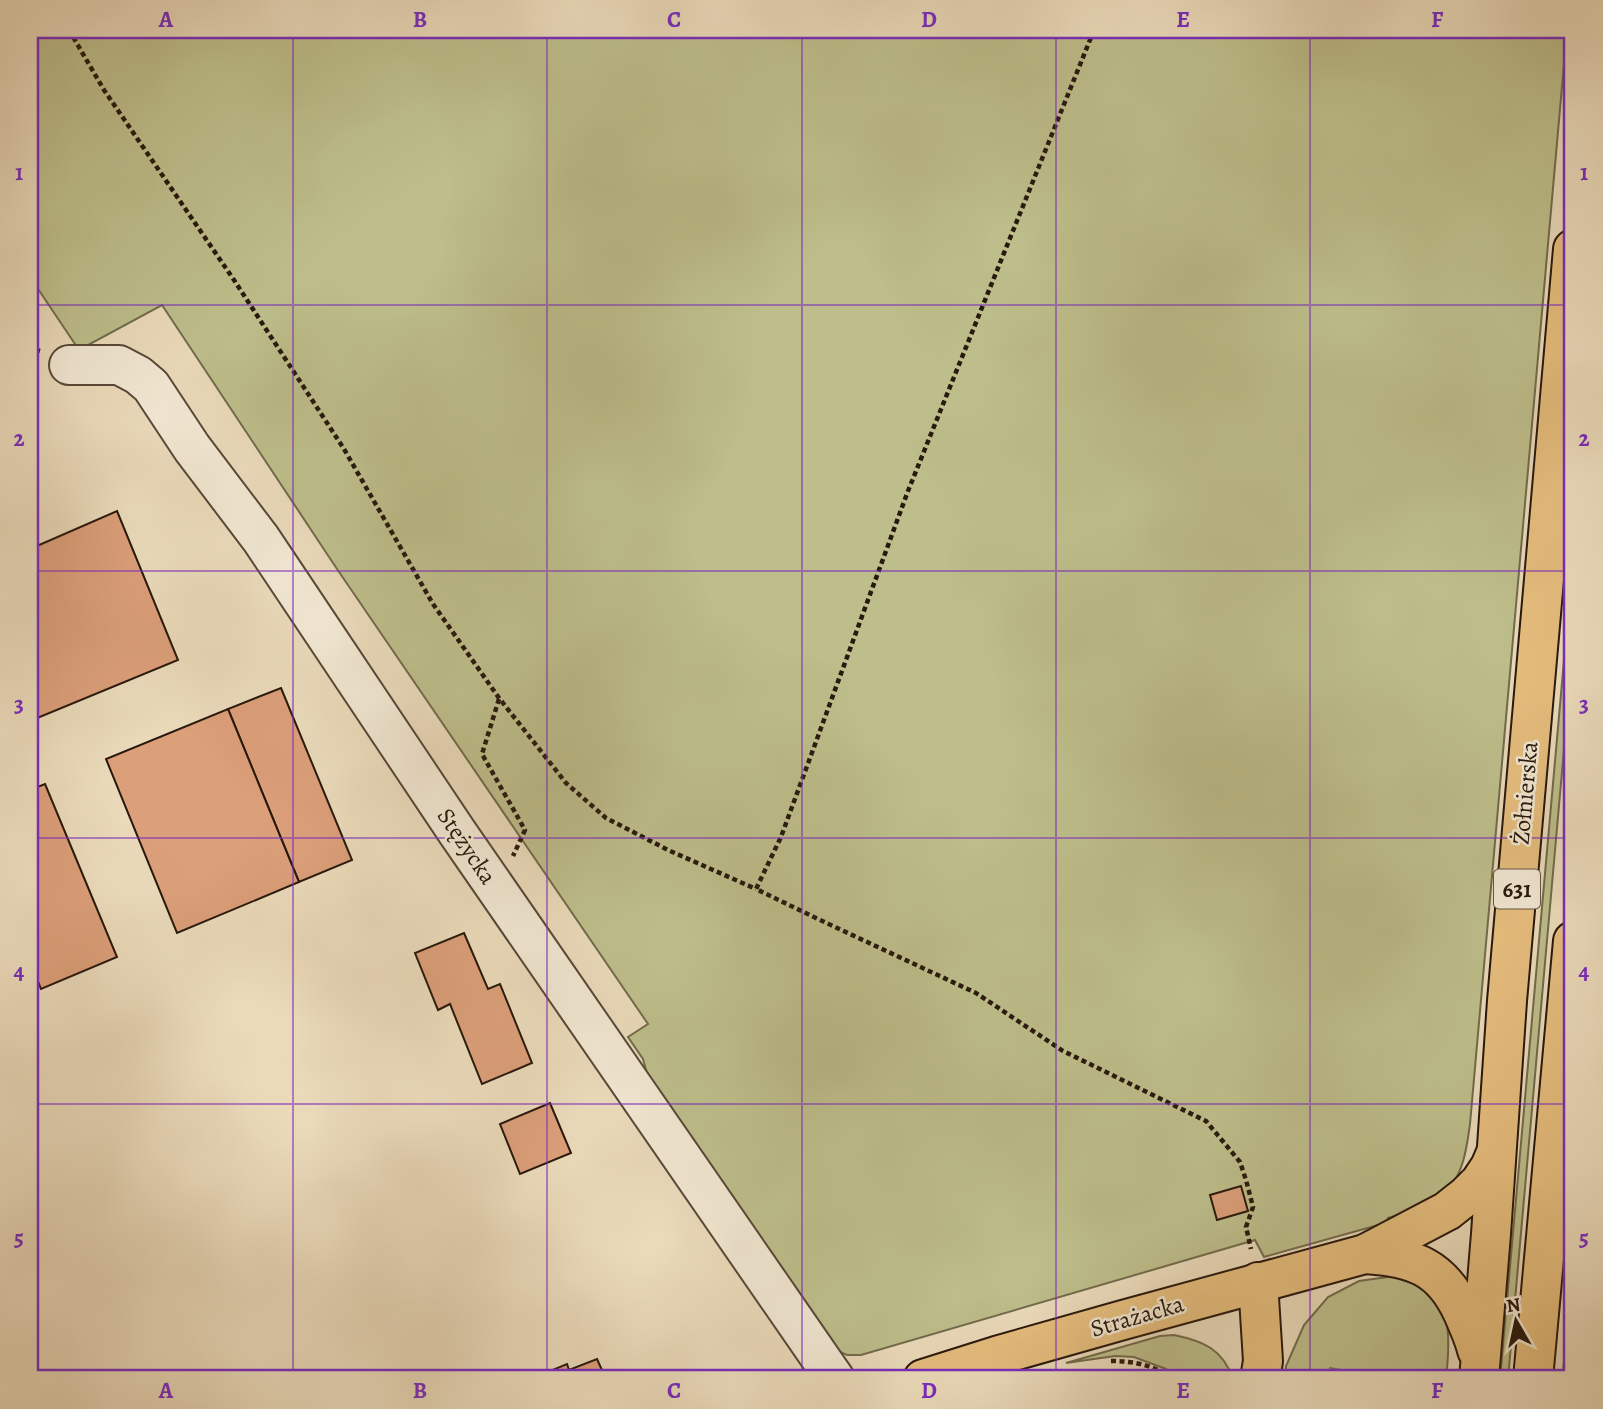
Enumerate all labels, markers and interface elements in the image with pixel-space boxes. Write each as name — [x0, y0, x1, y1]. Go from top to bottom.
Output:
text: A — [158, 4, 174, 35]
text: B — [413, 4, 427, 35]
text: C — [667, 4, 681, 35]
text: D — [921, 4, 937, 35]
text: E — [1176, 4, 1190, 35]
text: F — [1431, 4, 1444, 35]
text: 1 — [15, 157, 23, 188]
text: 1 — [1580, 157, 1588, 188]
text: 2 — [13, 423, 25, 454]
text: 2 — [1578, 423, 1590, 454]
text: 3 — [14, 689, 24, 720]
text: 3 — [1579, 689, 1589, 720]
street label: Żołnierska — [1505, 739, 1546, 846]
street label: Stężycka — [430, 802, 505, 891]
road number: 631 — [1494, 870, 1540, 908]
text: 4 — [14, 956, 25, 987]
text: 4 — [1579, 956, 1590, 987]
text: 5 — [14, 1222, 24, 1253]
text: 5 — [1579, 1222, 1589, 1253]
north arrow — [1480, 1286, 1550, 1356]
street label: Strażacka — [1087, 1287, 1188, 1345]
text: N — [1505, 1291, 1523, 1319]
text: A — [158, 1375, 174, 1406]
text: B — [413, 1375, 427, 1406]
text: C — [667, 1375, 681, 1406]
text: D — [921, 1375, 937, 1406]
text: E — [1176, 1375, 1190, 1406]
text: F — [1431, 1375, 1444, 1406]

